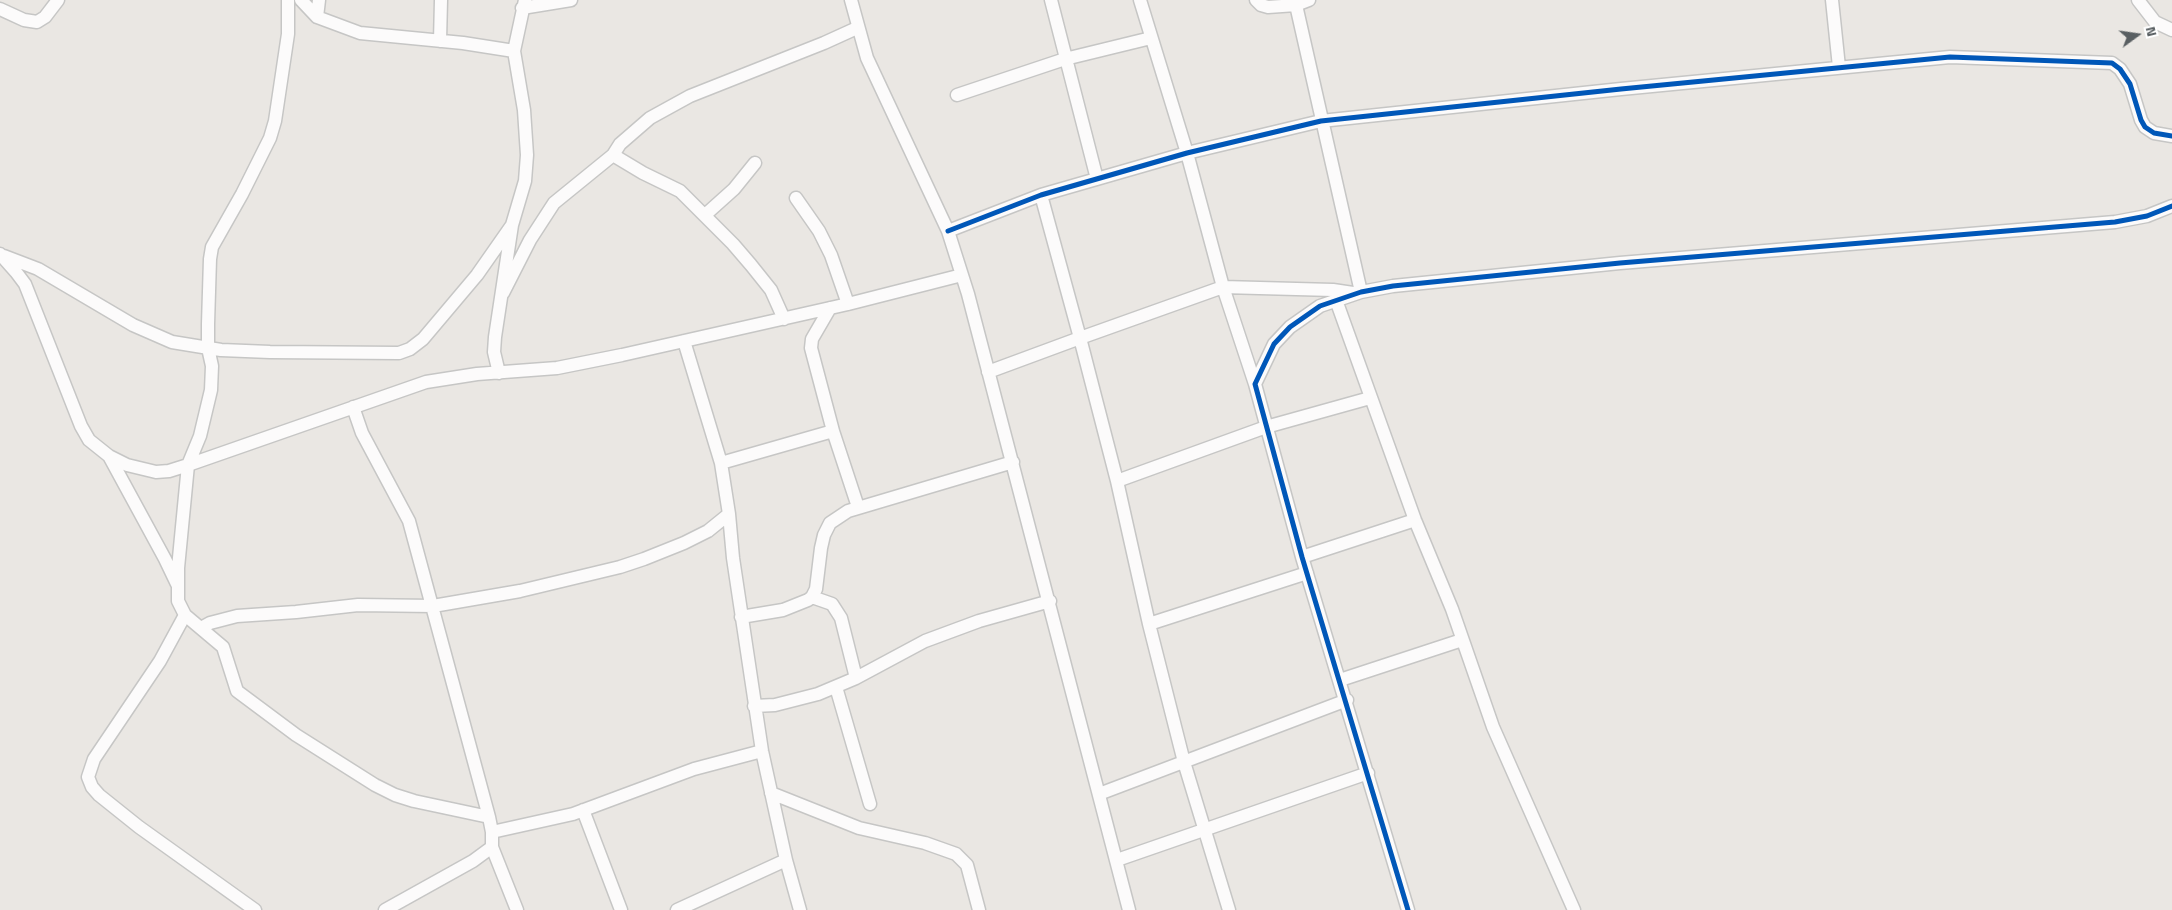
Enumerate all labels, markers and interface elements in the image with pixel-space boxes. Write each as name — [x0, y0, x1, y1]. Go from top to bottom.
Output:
north arrow — [2112, 10, 2162, 60]
text: N — [2141, 24, 2163, 38]

